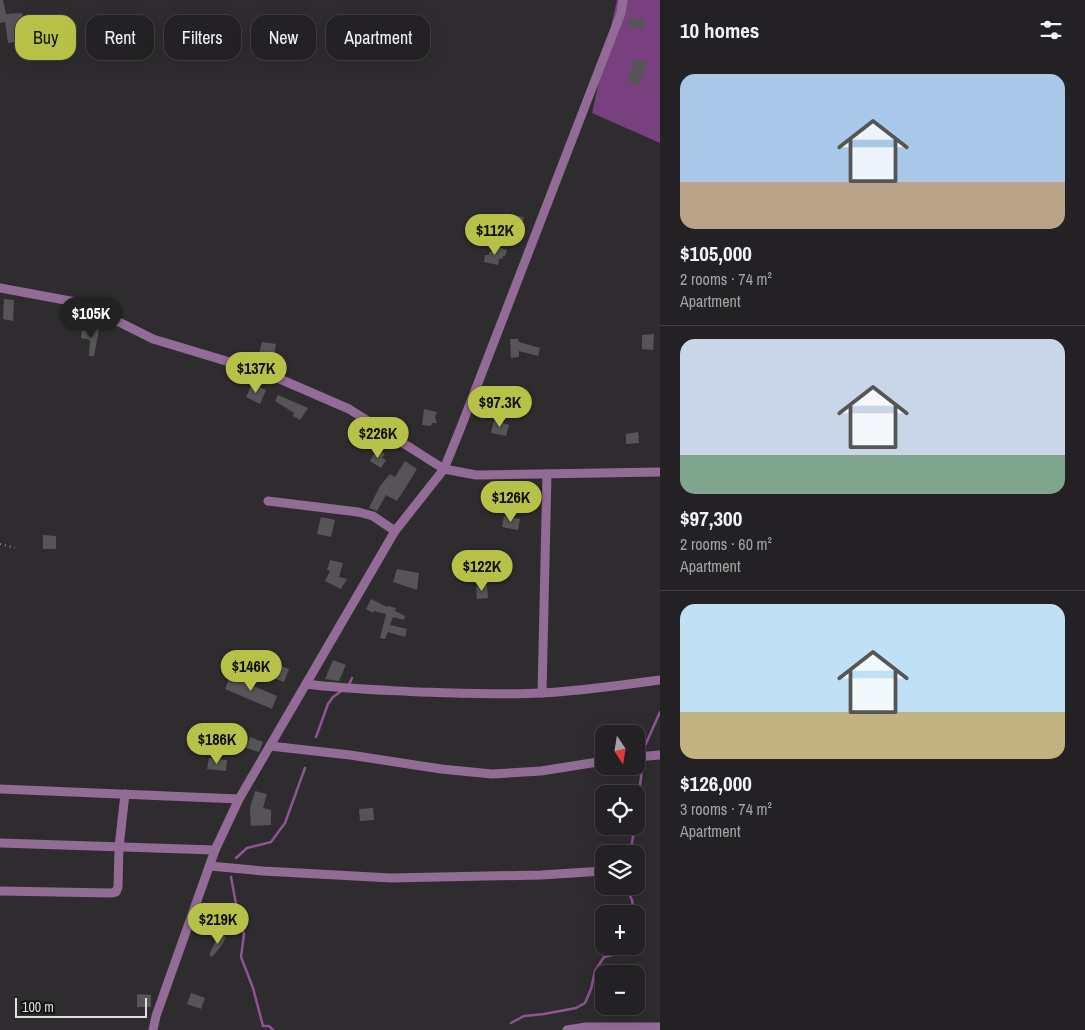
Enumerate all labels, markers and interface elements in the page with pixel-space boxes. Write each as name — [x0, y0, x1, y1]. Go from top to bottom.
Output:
chip: Buy — [15, 15, 76, 60]
chip: Rent — [86, 15, 154, 60]
chip: Filters — [164, 15, 241, 60]
chip: New — [251, 15, 316, 60]
chip: Apartment — [326, 15, 430, 60]
text: 10 homes — [680, 16, 759, 45]
icon: filters — [1037, 16, 1065, 44]
icon: home — [828, 106, 918, 196]
pin: $112K — [460, 214, 530, 256]
text: $112K — [476, 219, 514, 241]
text: $105,000 — [680, 239, 752, 268]
text: 2 rooms · 74 m² — [680, 268, 772, 290]
text: Apartment — [680, 290, 741, 312]
pin: $105K — [56, 296, 126, 339]
text: $105K — [72, 302, 110, 324]
pin: $137K — [221, 352, 291, 394]
text: $137K — [237, 357, 275, 379]
icon: home — [828, 372, 918, 462]
pin: $97.3K — [459, 386, 541, 428]
text: $97.3K — [479, 391, 521, 413]
pin: $226K — [343, 416, 413, 459]
text: $226K — [359, 422, 397, 444]
pin: $126K — [476, 480, 546, 523]
text: $126K — [492, 486, 530, 508]
text: $97,300 — [680, 504, 742, 533]
text: 2 rooms · 60 m² — [680, 533, 772, 555]
pin: $122K — [447, 550, 517, 592]
text: $122K — [463, 555, 501, 577]
text: Apartment — [680, 555, 741, 577]
icon: home — [828, 637, 918, 727]
pin: $146K — [216, 650, 286, 692]
text: $146K — [232, 655, 270, 677]
pin: $186K — [182, 722, 252, 765]
north arrow — [595, 725, 645, 775]
map controls — [595, 725, 645, 1015]
text: $186K — [198, 728, 236, 750]
text: $126,000 — [680, 769, 752, 798]
button: locate — [595, 785, 645, 835]
text: 3 rooms · 74 m² — [680, 798, 772, 820]
text: Apartment — [680, 820, 741, 842]
button: layers — [595, 845, 645, 895]
pin: $219K — [183, 902, 253, 945]
button: + — [595, 905, 645, 955]
text: $219K — [199, 908, 237, 930]
button: − — [595, 965, 645, 1015]
scale bar — [15, 995, 148, 1018]
text: 100 m — [22, 998, 54, 1016]

